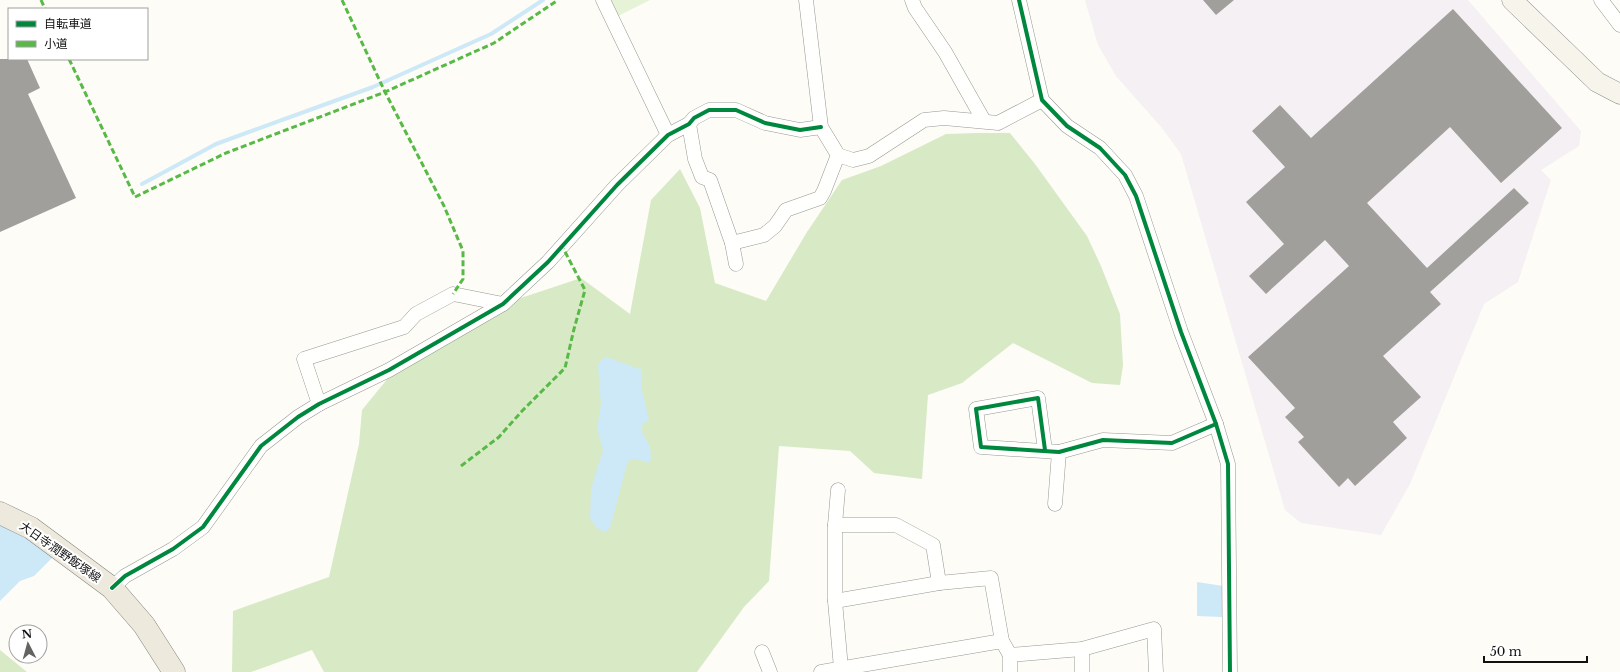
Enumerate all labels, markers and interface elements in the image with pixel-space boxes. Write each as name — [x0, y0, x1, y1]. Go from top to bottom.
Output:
legend — [8, 8, 148, 60]
text: 自転車道 — [44, 16, 92, 31]
text: 小道 — [44, 36, 68, 51]
street label: 大日寺潤野飯塚線 — [17, 518, 104, 585]
north arrow — [8, 624, 48, 664]
text: N — [21, 626, 33, 642]
scale bar — [1484, 638, 1587, 664]
text: 50 m — [1490, 644, 1522, 659]

